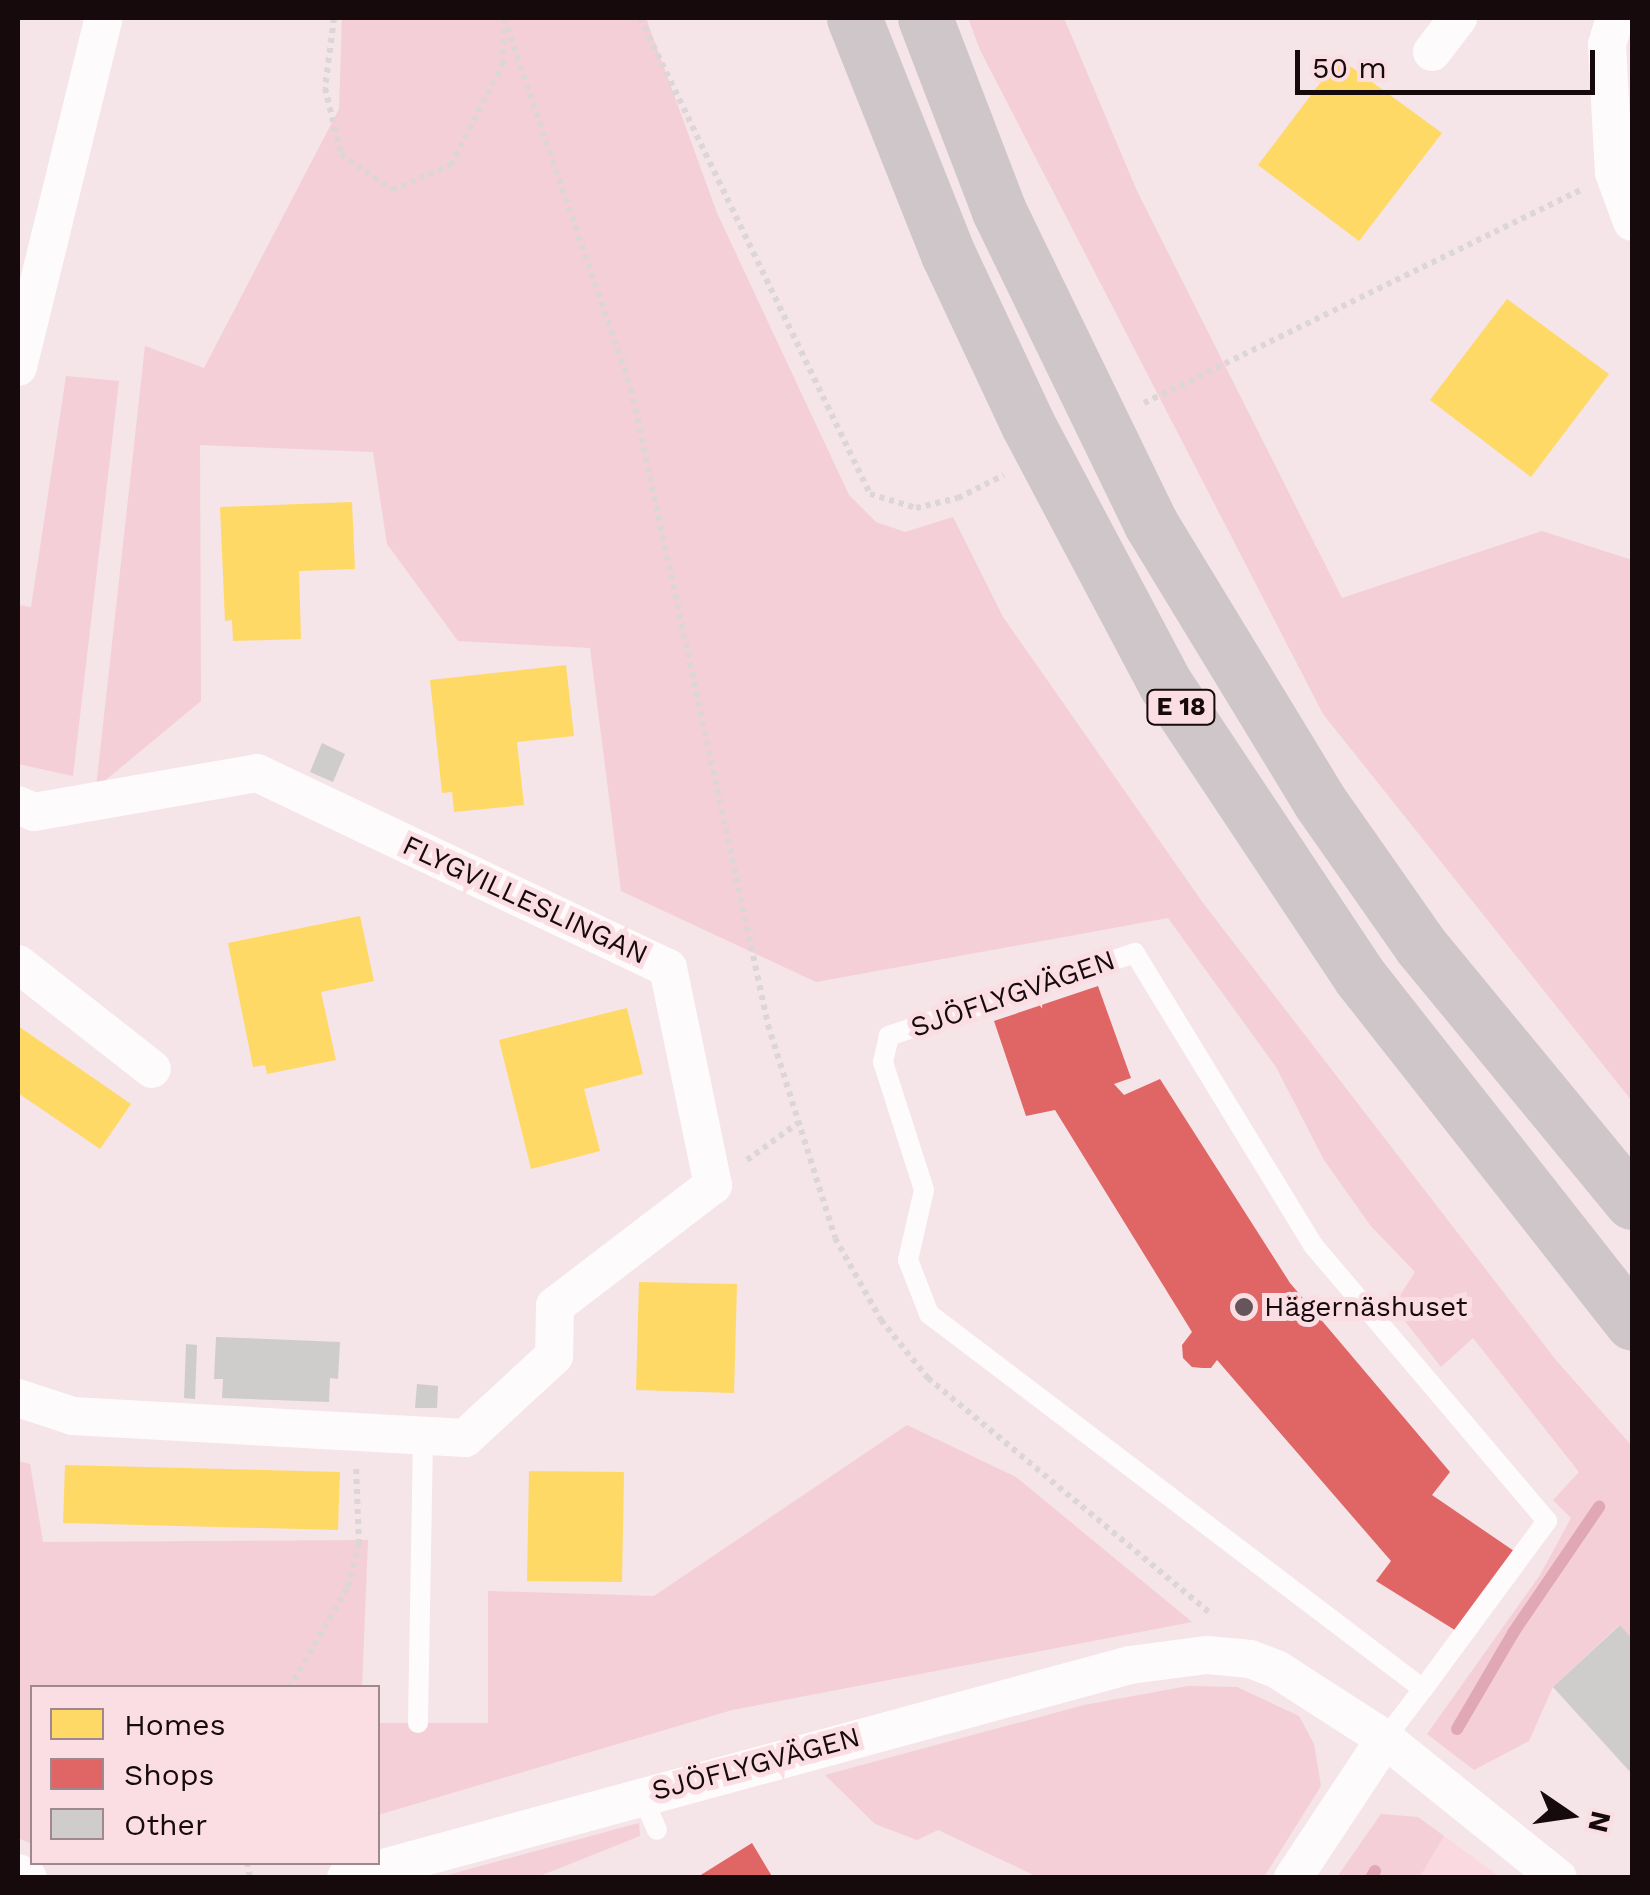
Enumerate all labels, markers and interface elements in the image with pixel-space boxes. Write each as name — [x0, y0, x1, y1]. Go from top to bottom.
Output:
scale bar — [1300, 30, 1600, 92]
text: 50 m — [1312, 50, 1387, 85]
road number: E 18 — [1146, 687, 1216, 727]
street label: FLYGVILLESLINGAN — [397, 828, 653, 972]
street label: SJÖFLYGVÄGEN — [907, 943, 1119, 1045]
place label: Hägernäshuset — [1264, 1290, 1467, 1324]
marker: Hägernäshuset — [1233, 1296, 1255, 1318]
legend — [30, 1685, 380, 1865]
text: Homes — [124, 1707, 226, 1742]
street label: SJÖFLYGVÄGEN — [648, 1720, 864, 1808]
text: Shops — [124, 1757, 214, 1792]
north arrow — [1520, 1765, 1620, 1865]
text: Other — [124, 1807, 207, 1842]
text: N — [1581, 1808, 1618, 1836]

